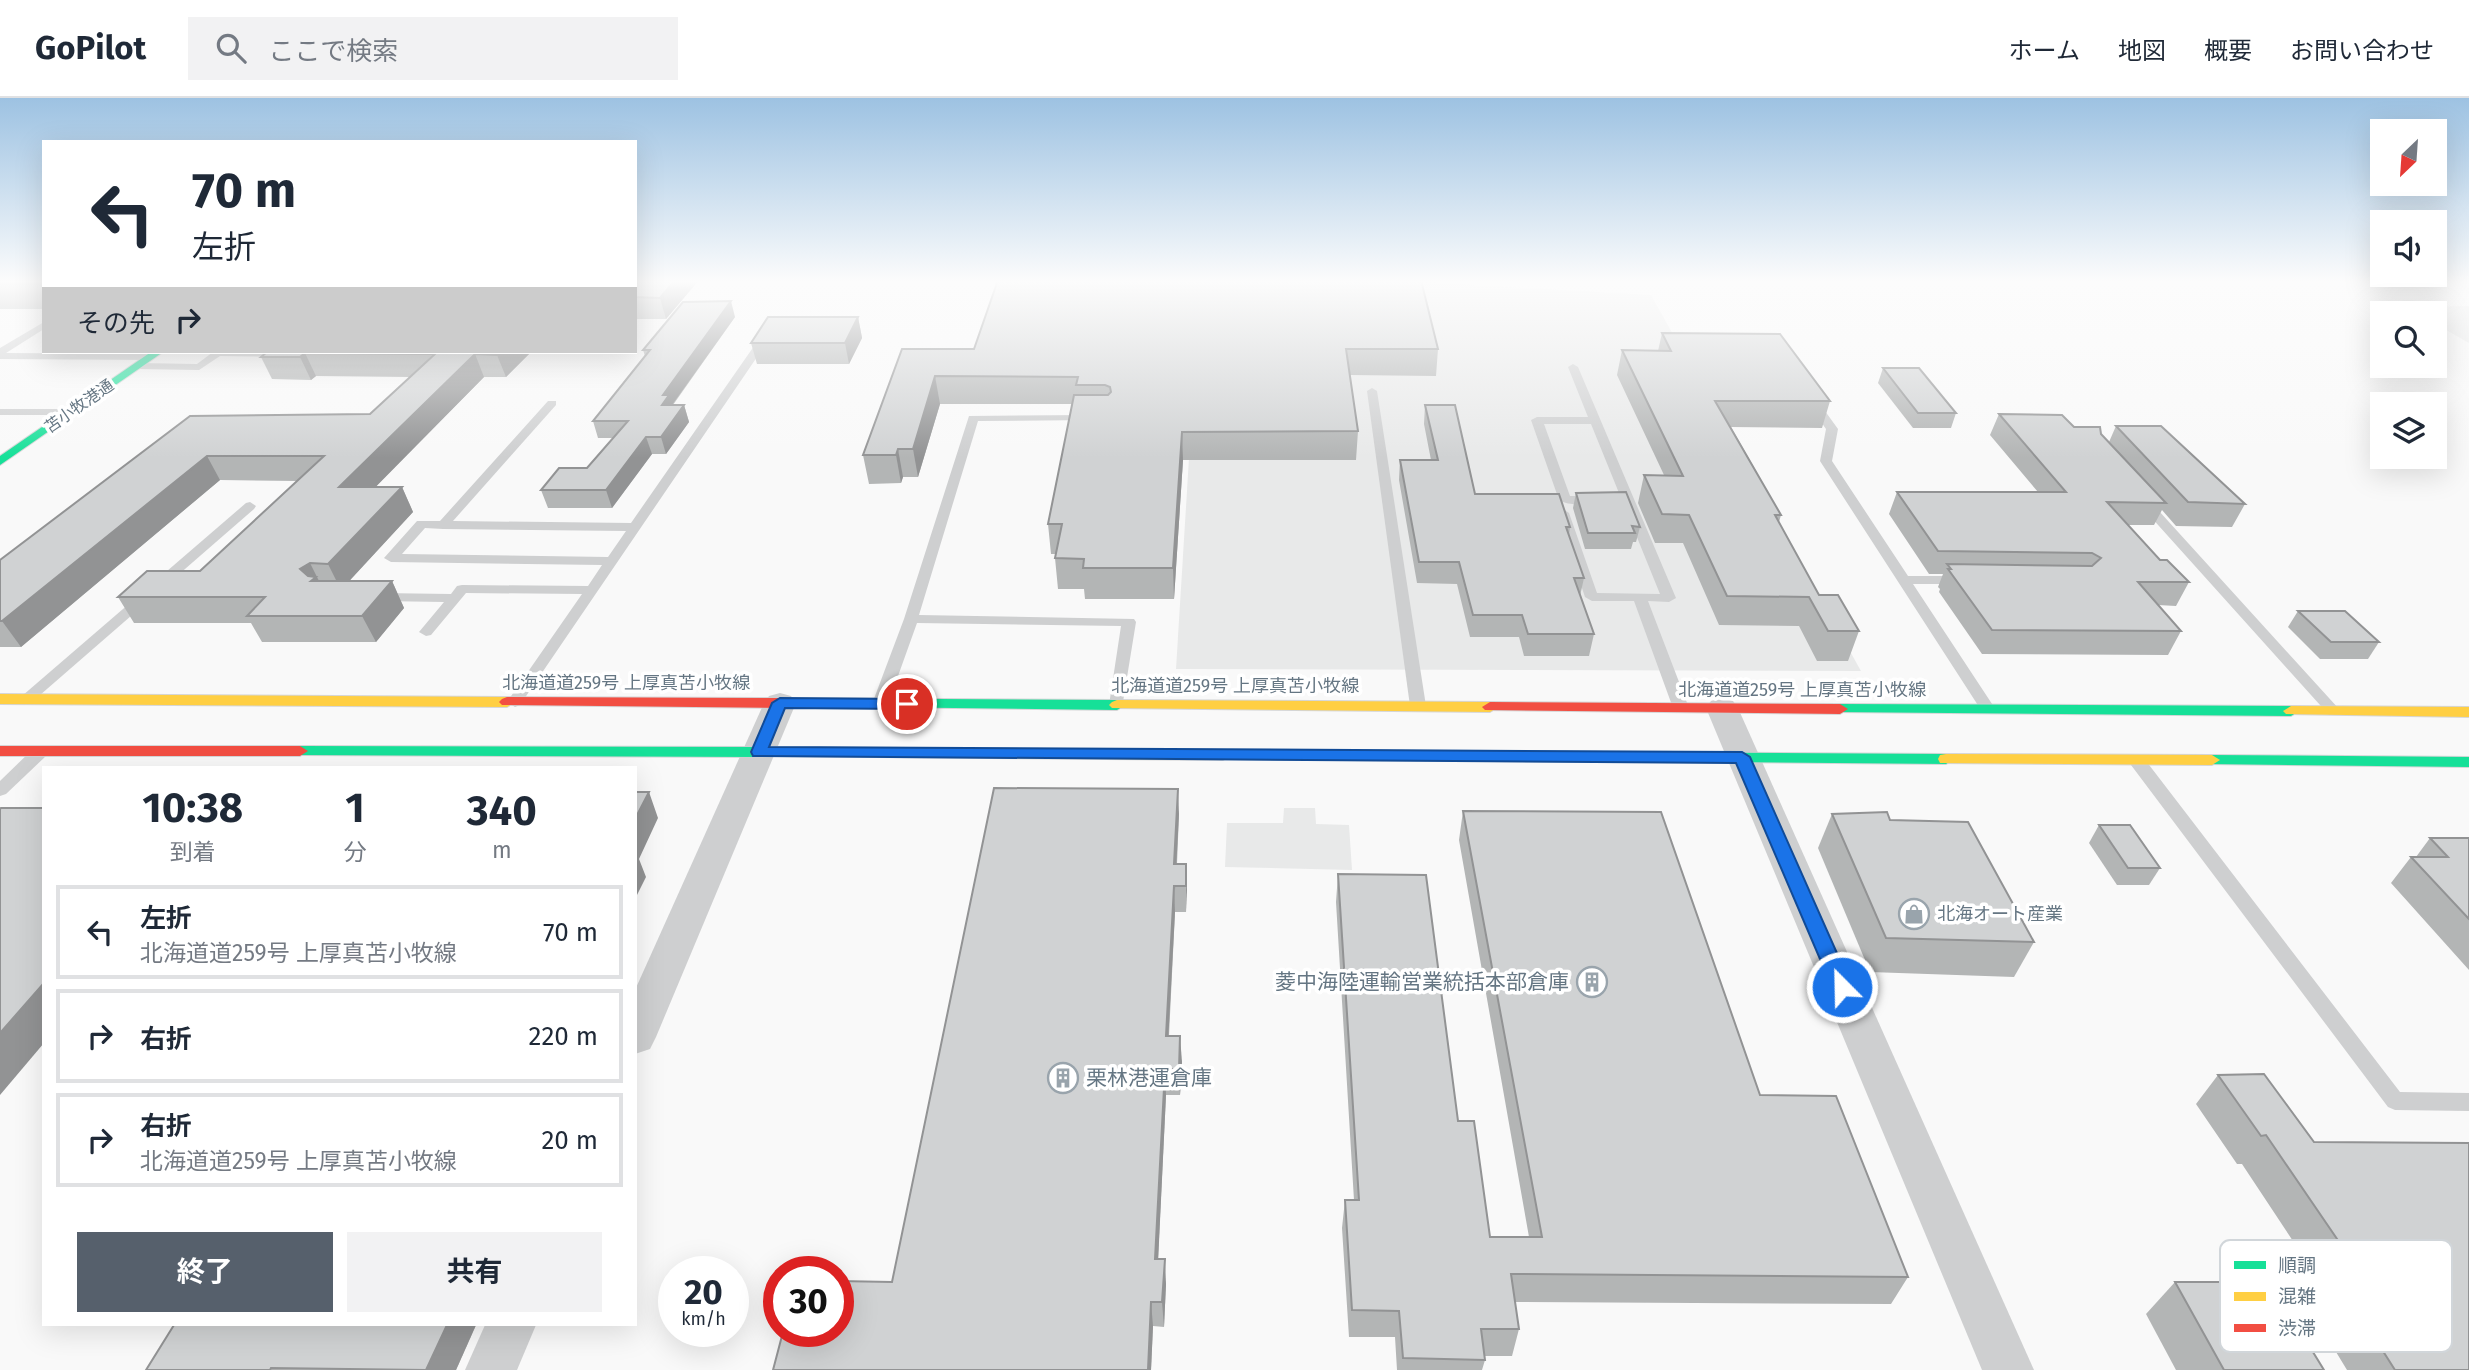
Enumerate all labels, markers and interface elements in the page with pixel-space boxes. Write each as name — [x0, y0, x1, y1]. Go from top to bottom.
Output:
search box — [188, 17, 678, 80]
text: GoPilot — [35, 28, 146, 68]
icon: search — [212, 29, 250, 67]
text: ここで検索 — [268, 36, 398, 67]
text: ホーム — [2009, 37, 2080, 65]
text: 地図 — [2118, 37, 2166, 65]
text: 概要 — [2204, 37, 2252, 65]
text: お問い合わせ — [2290, 37, 2434, 65]
north arrow — [2370, 119, 2446, 196]
map controls — [2370, 119, 2447, 469]
text: 70 m — [192, 161, 296, 220]
icon: left — [77, 168, 168, 259]
button: sound — [2370, 210, 2447, 287]
text: 左折 — [192, 228, 256, 266]
icon: right — [169, 301, 207, 339]
button: search — [2370, 301, 2447, 378]
text: その先 — [77, 308, 155, 339]
street label: 苫小牧港通 — [41, 375, 117, 437]
button: layers — [2370, 392, 2447, 469]
street label: 北海道道259号 上厚真苫小牧線 — [502, 672, 750, 694]
pin — [877, 674, 937, 734]
street label: 北海道道259号 上厚真苫小牧線 — [1111, 675, 1359, 697]
street label: 北海道道259号 上厚真苫小牧線 — [1678, 679, 1926, 701]
icon: arrive — [888, 685, 926, 723]
text: 10:38 — [142, 783, 243, 833]
text: 1 — [345, 783, 365, 833]
text: 340 — [467, 786, 537, 836]
text: m — [492, 836, 512, 864]
text: 到着 — [170, 838, 216, 866]
text: 分 — [344, 838, 367, 866]
shop icon: 北海オート産業 — [1897, 897, 1931, 931]
text: 左折 — [140, 903, 192, 934]
place label: 北海オート産業 — [1937, 903, 2063, 925]
icon: left — [81, 913, 119, 951]
text: 70 m — [543, 917, 598, 948]
text: 北海道道259号 上厚真苫小牧線 — [140, 939, 457, 967]
position arrow — [1805, 950, 1879, 1024]
building icon: 菱中海陸運輸営業統括本部倉庫 — [1575, 965, 1609, 999]
place label: 菱中海陸運輸営業統括本部倉庫 — [1275, 969, 1569, 995]
icon: right — [81, 1017, 119, 1055]
text: 220 m — [529, 1021, 598, 1052]
text: 右折 — [140, 1024, 192, 1055]
building icon: 栗林港運倉庫 — [1046, 1061, 1080, 1095]
place label: 栗林港運倉庫 — [1086, 1065, 1212, 1091]
text: 右折 — [140, 1111, 192, 1142]
icon: right — [81, 1121, 119, 1159]
text: 20 m — [541, 1125, 598, 1156]
text: 北海道道259号 上厚真苫小牧線 — [140, 1147, 457, 1175]
button: 終了 — [77, 1232, 333, 1312]
button: 共有 — [347, 1232, 602, 1312]
legend — [2220, 1240, 2452, 1352]
text: 順調 — [2278, 1254, 2316, 1277]
speed limit sign: 30 — [763, 1256, 854, 1347]
text: 20 — [684, 1271, 723, 1313]
text: 混雑 — [2278, 1285, 2316, 1308]
text: km/h — [681, 1308, 726, 1330]
text: 渋滞 — [2278, 1317, 2316, 1340]

